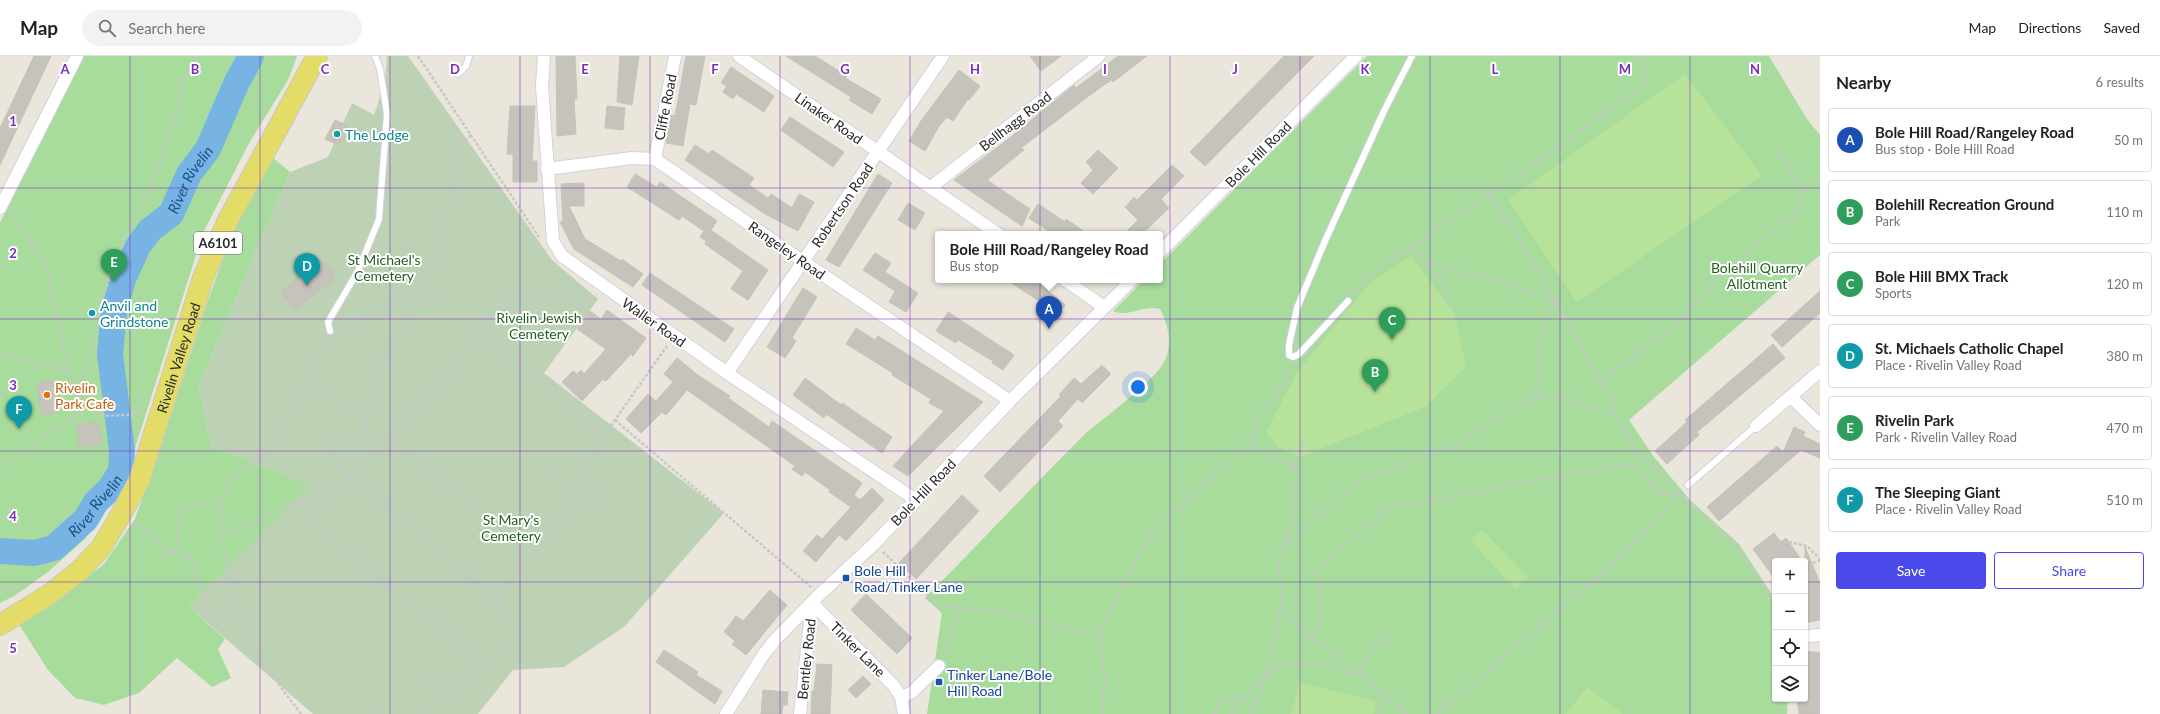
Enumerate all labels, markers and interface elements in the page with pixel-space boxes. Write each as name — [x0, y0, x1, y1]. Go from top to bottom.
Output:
search box — [82, 10, 362, 46]
text: Map — [20, 16, 58, 39]
icon: search — [96, 17, 118, 39]
text: Search here — [128, 19, 206, 37]
text: Map — [1969, 19, 1996, 36]
text: Directions — [2018, 19, 2081, 36]
text: Saved — [2103, 19, 2140, 36]
text: A — [59, 61, 70, 77]
text: B — [191, 61, 200, 77]
text: C — [321, 61, 330, 77]
text: D — [450, 61, 460, 77]
text: E — [581, 61, 589, 77]
text: F — [711, 61, 719, 77]
text: G — [840, 61, 850, 77]
text: H — [970, 61, 980, 77]
text: I — [1103, 61, 1107, 77]
text: J — [1232, 61, 1238, 77]
text: K — [1361, 61, 1371, 77]
text: L — [1492, 61, 1499, 77]
text: M — [1619, 61, 1631, 77]
text: N — [1750, 61, 1760, 77]
street label: Cliffe Road — [650, 72, 680, 142]
text: Nearby — [1836, 72, 1891, 93]
text: 6 results — [2096, 74, 2144, 90]
street label: Linaker Road — [792, 88, 866, 148]
street label: Bellhagg Road — [976, 88, 1054, 154]
text: 1 — [9, 113, 17, 129]
street label: Bole Hill Road — [1221, 117, 1295, 191]
text: Bole Hill Road/Rangeley Road — [1875, 123, 2074, 141]
place label: The Lodge — [345, 126, 409, 143]
marker: The Lodge — [332, 129, 342, 139]
text: A — [1845, 132, 1855, 148]
text: 50 m — [2114, 132, 2143, 148]
text: Bus stop · Bole Hill Road — [1875, 141, 2015, 157]
water label: River Rivelin — [163, 142, 216, 216]
street label: Robertson Road — [808, 160, 876, 250]
text: Bolehill Recreation Ground — [1875, 195, 2054, 213]
text: B — [1846, 204, 1854, 220]
text: 110 m — [2106, 204, 2143, 220]
text: Park — [1875, 213, 1900, 229]
street label: Rangeley Road — [745, 217, 829, 283]
popup — [935, 231, 1163, 283]
road number: A6101 — [194, 232, 242, 254]
text: Bole Hill Road/Rangeley Road — [950, 240, 1149, 258]
text: 2 — [9, 245, 17, 261]
pin: E — [101, 249, 127, 282]
park label: St Michael's Cemetery — [347, 251, 421, 284]
pin: D — [294, 253, 320, 286]
text: Bus stop — [950, 258, 999, 274]
park label: Bolehill Quarry Allotment — [1711, 259, 1804, 292]
text: Bole Hill BMX Track — [1875, 267, 2008, 285]
text: C — [1846, 276, 1854, 292]
text: 120 m — [2106, 276, 2143, 292]
text: Sports — [1875, 285, 1912, 301]
street label: Waller Road — [619, 294, 689, 350]
pin: A — [1036, 296, 1062, 329]
place label: Anvil and Grindstone — [100, 297, 168, 330]
street label: Rivelin Valley Road — [152, 300, 203, 415]
pin: C — [1379, 307, 1405, 340]
marker: Anvil and Grindstone — [87, 308, 97, 318]
park label: Rivelin Jewish Cemetery — [496, 309, 582, 342]
text: St. Michaels Catholic Chapel — [1875, 339, 2064, 357]
text: D — [1845, 348, 1855, 364]
text: 380 m — [2106, 348, 2143, 364]
text: Place · Rivelin Valley Road — [1875, 357, 2022, 373]
pin: B — [1362, 359, 1388, 392]
text: 3 — [9, 377, 17, 393]
your location — [1128, 377, 1148, 397]
place label: Rivelin Park Cafe — [55, 379, 114, 412]
marker: Rivelin Park Cafe — [42, 390, 52, 400]
pin: F — [6, 396, 32, 429]
text: Rivelin Park — [1875, 411, 1954, 429]
text: E — [1846, 420, 1854, 436]
text: 470 m — [2106, 420, 2143, 436]
text: Park · Rivelin Valley Road — [1875, 429, 2017, 445]
street label: Bole Hill Road — [887, 455, 959, 529]
water label: River Rivelin — [64, 471, 126, 540]
text: The Sleeping Giant — [1875, 483, 2000, 501]
text: F — [1846, 492, 1854, 508]
text: 510 m — [2106, 492, 2143, 508]
text: Place · Rivelin Valley Road — [1875, 501, 2022, 517]
text: 4 — [9, 508, 17, 524]
park label: St Mary's Cemetery — [481, 511, 542, 544]
button: Save — [1836, 552, 1986, 589]
button: Share — [1994, 552, 2144, 589]
map controls — [1772, 558, 1808, 702]
button: + — [1772, 558, 1808, 594]
place label: Bole Hill Road/Tinker Lane — [854, 562, 963, 595]
marker: Bole Hill Road/Tinker Lane — [841, 573, 851, 583]
button: − — [1772, 594, 1808, 630]
street label: Bentley Road — [793, 618, 819, 700]
street label: Tinker Lane — [827, 618, 889, 680]
button: locate — [1772, 630, 1808, 666]
text: 5 — [9, 640, 17, 656]
place label: Tinker Lane/Bole Hill Road — [947, 666, 1052, 699]
button: layers — [1772, 666, 1808, 702]
marker: Tinker Lane/Bole Hill Road — [934, 677, 944, 687]

